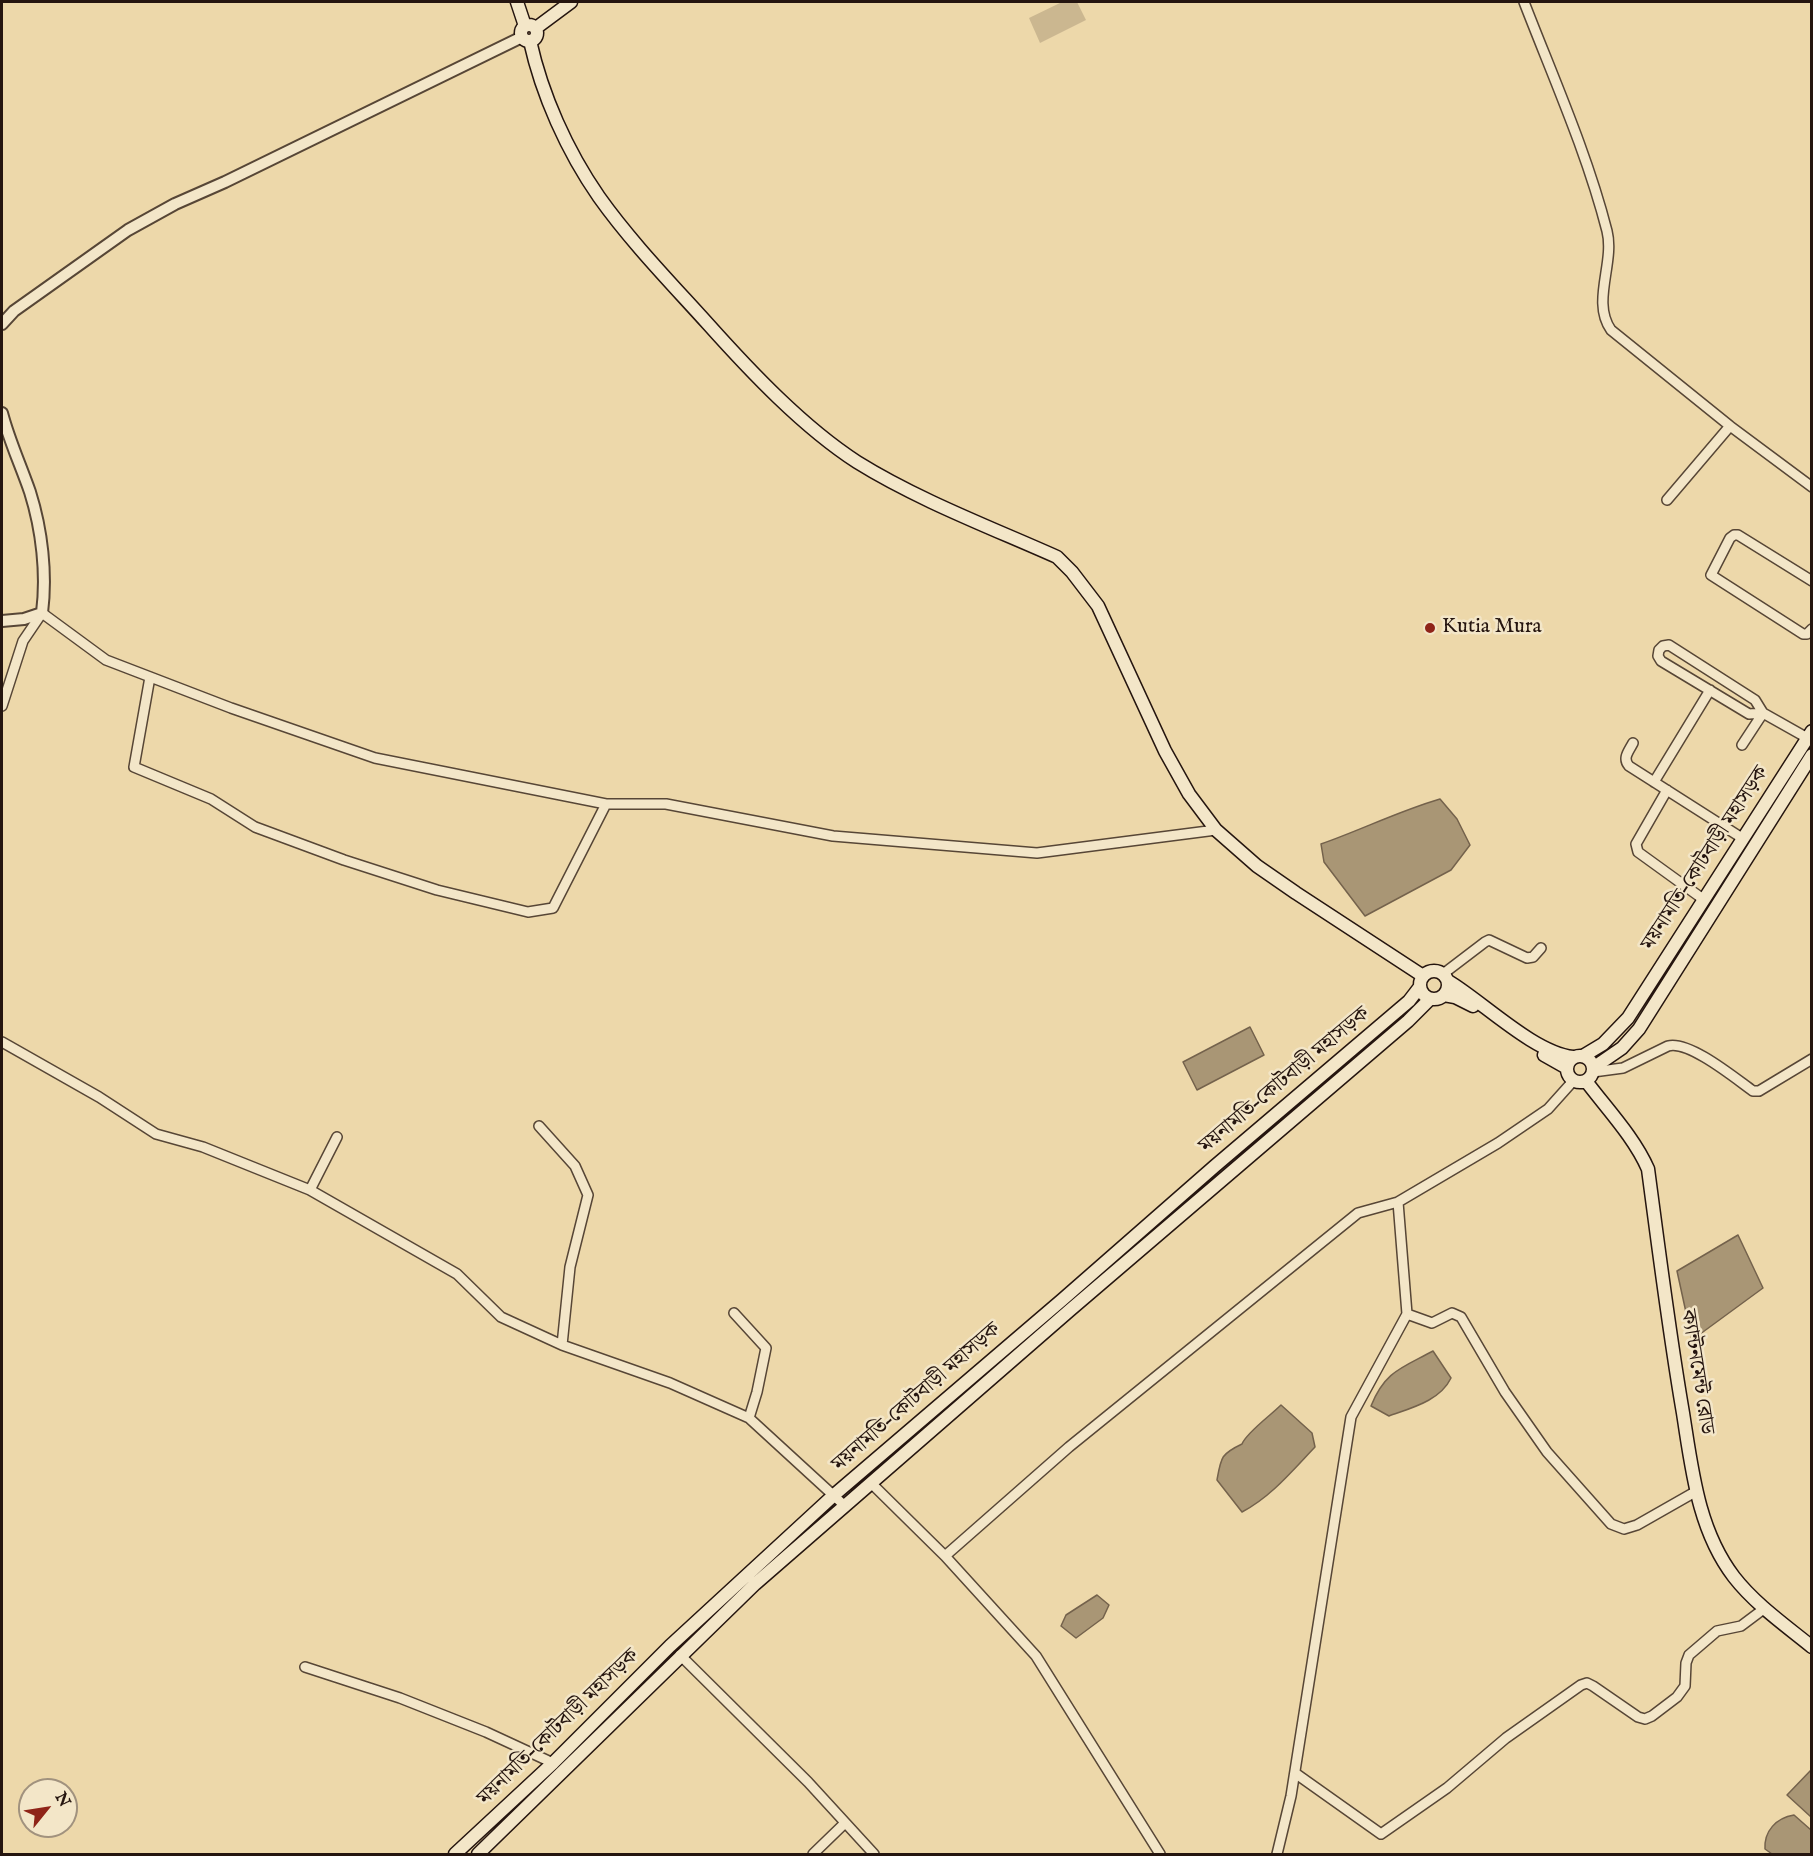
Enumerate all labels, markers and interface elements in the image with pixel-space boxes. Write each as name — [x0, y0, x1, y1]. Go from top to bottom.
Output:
place label: Kutia Mura — [1442, 615, 1542, 641]
marker: Kutia Mura — [1423, 621, 1437, 635]
street label: ময়নামতি–কোটবাড়ী মহাসড়ক — [1637, 762, 1775, 956]
street label: ময়নামতি–কোটবাড়ী মহাসড়ক — [1195, 1002, 1375, 1160]
street label: ক্যান্টনমেন্ট রোড — [1674, 1308, 1718, 1436]
street label: ময়নামতি–কোটবাড়ী মহাসড়ক — [828, 1318, 1006, 1478]
street label: ময়নামতি–কোটবাড়ী মহাসড়ক — [473, 1644, 645, 1812]
north arrow — [18, 1778, 78, 1838]
text: N — [50, 1789, 74, 1811]

